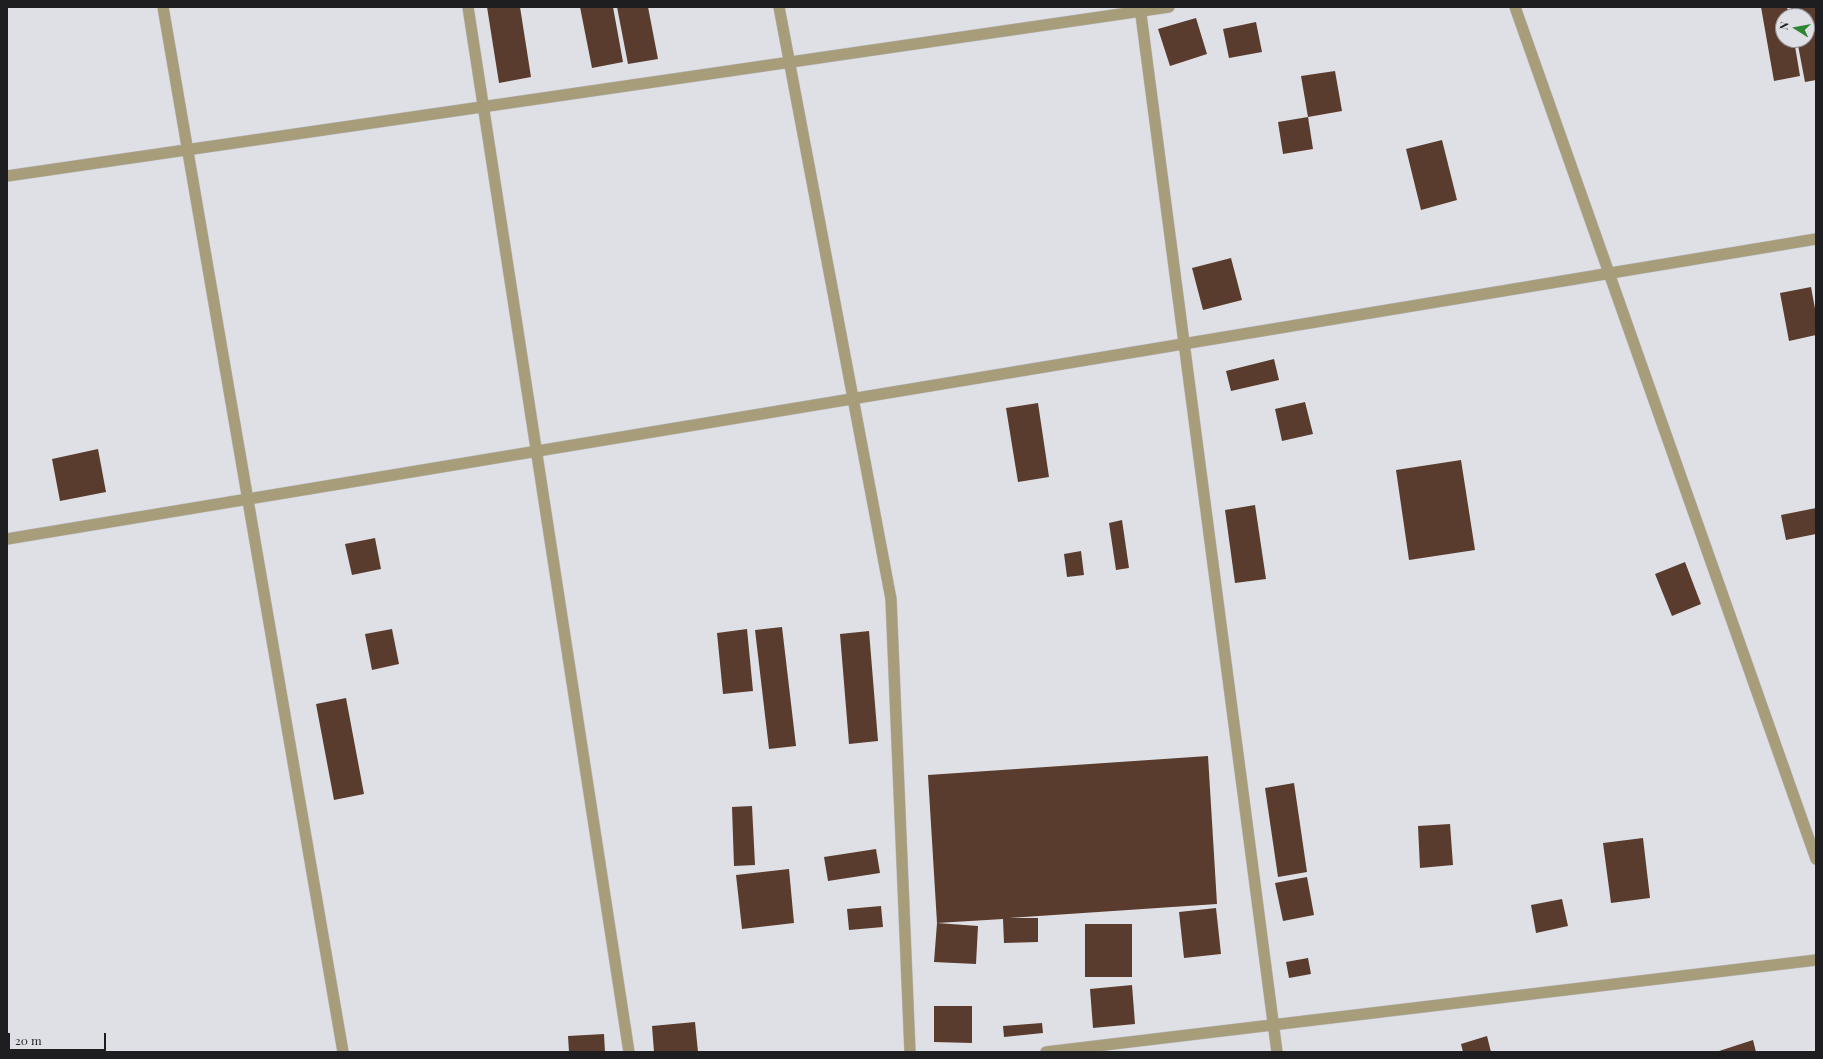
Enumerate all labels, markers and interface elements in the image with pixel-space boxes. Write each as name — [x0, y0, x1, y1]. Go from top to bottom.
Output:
north arrow — [1775, 8, 1815, 48]
text: N — [1776, 20, 1792, 31]
scale bar — [10, 1025, 108, 1051]
text: 20 m — [15, 1032, 42, 1048]

